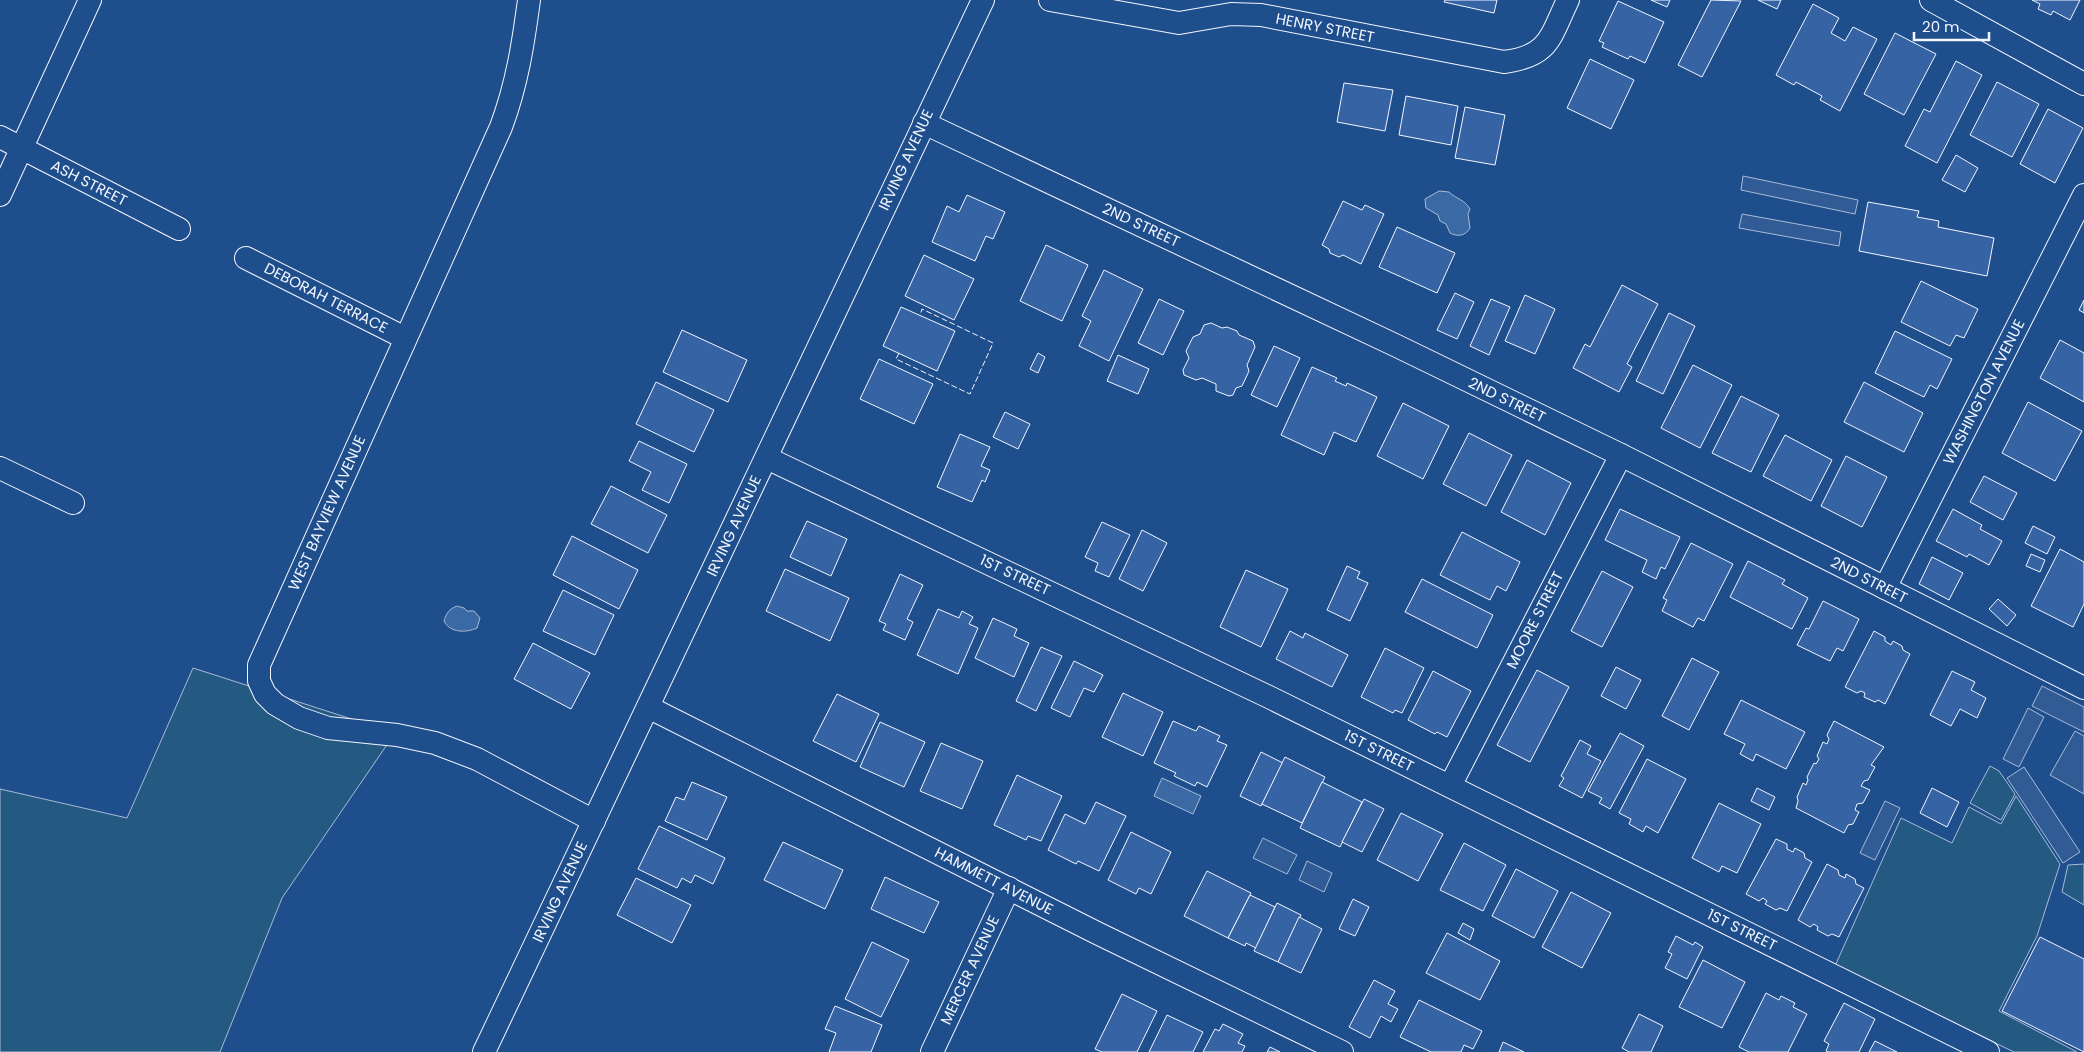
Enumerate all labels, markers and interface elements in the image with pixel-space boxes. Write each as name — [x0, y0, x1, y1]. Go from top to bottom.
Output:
street label: HENRY STREET — [1274, 8, 1376, 47]
scale bar — [1914, 10, 1989, 42]
text: 20 m — [1922, 16, 1960, 37]
street label: IRVING AVENUE — [873, 106, 938, 214]
street label: ASH STREET — [48, 154, 131, 211]
street label: 2ND STREET — [1099, 197, 1183, 252]
street label: DEBORAH TERRACE — [261, 257, 392, 338]
street label: WASHINGTON AVENUE — [1938, 315, 2029, 468]
street label: 2ND STREET — [1465, 372, 1549, 427]
street label: WEST BAYVIEW AVENUE — [283, 432, 370, 594]
street label: IRVING AVENUE — [701, 472, 766, 580]
street label: 1ST STREET — [977, 549, 1054, 600]
street label: 2ND STREET — [1827, 551, 1911, 608]
street label: MOORE STREET — [1501, 567, 1568, 672]
street label: 1ST STREET — [1341, 725, 1418, 776]
street label: IRVING AVENUE — [527, 838, 592, 946]
street label: HAMMETT AVENUE — [931, 842, 1057, 920]
street label: 1ST STREET — [1704, 904, 1781, 955]
street label: MERCER AVENUE — [935, 912, 1004, 1028]

